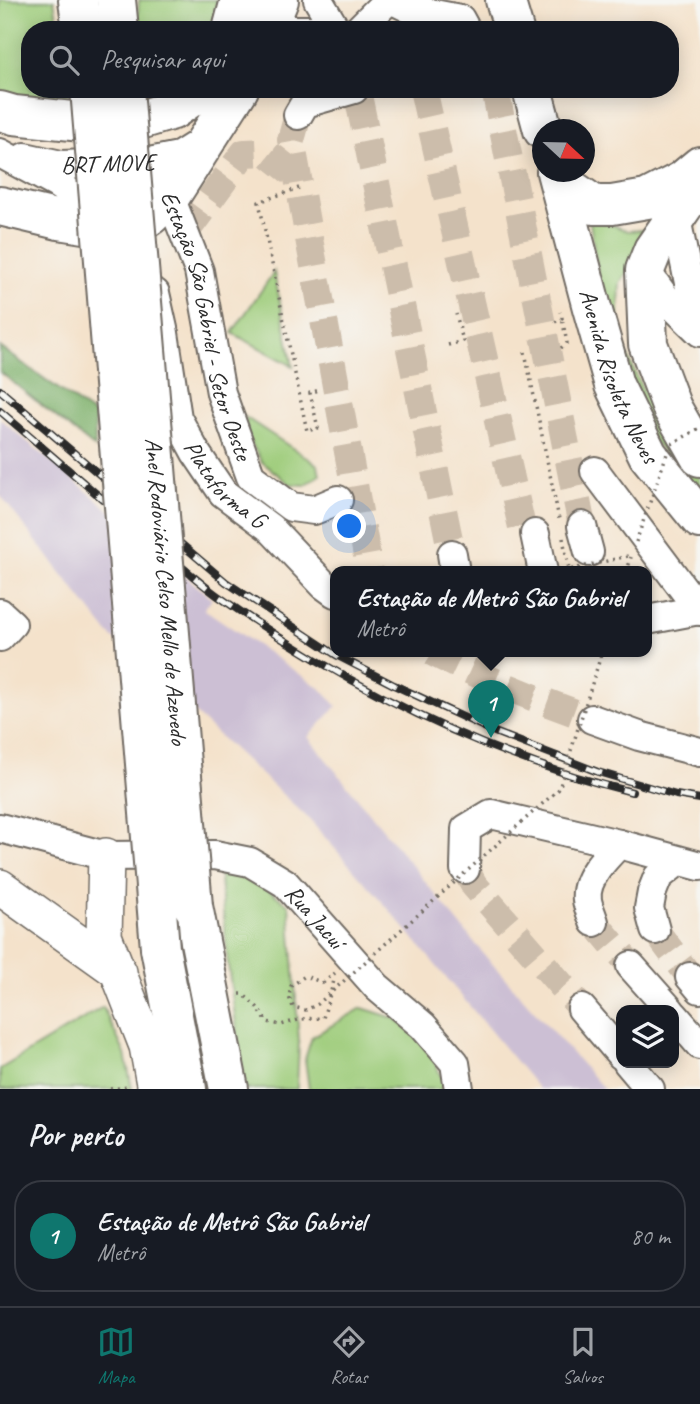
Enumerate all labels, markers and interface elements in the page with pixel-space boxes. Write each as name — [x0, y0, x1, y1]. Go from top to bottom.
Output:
search box — [21, 21, 679, 98]
icon: search — [45, 41, 83, 79]
text: Pesquisar aqui — [101, 43, 225, 76]
north arrow — [532, 119, 595, 182]
street label: BRT MOVE — [61, 147, 159, 180]
street label: Estação São Gabriel - Setor Oeste — [154, 187, 259, 466]
street label: Avenida Risoleta Neves — [573, 286, 666, 472]
street label: Plataforma G — [177, 435, 274, 536]
street label: Anel Rodoviário Celso Mello de Azevedo — [139, 437, 194, 747]
your location — [332, 509, 366, 543]
popup — [330, 566, 652, 657]
text: Estação de Metrô São Gabriel — [357, 581, 625, 614]
text: Metrô — [357, 614, 405, 643]
pin: 1 — [468, 680, 514, 738]
street label: Rua Jacuí — [278, 878, 354, 958]
map controls — [616, 1005, 679, 1068]
button: layers — [616, 1005, 679, 1068]
text: Por perto — [28, 1116, 123, 1154]
text: Estação de Metrô São Gabriel — [97, 1205, 366, 1238]
text: 1 — [48, 1222, 58, 1251]
text: 80 m — [631, 1222, 670, 1251]
text: Metrô — [97, 1238, 145, 1267]
tab: Mapa — [97, 1323, 135, 1389]
tab: Rotas — [330, 1323, 368, 1389]
tab: Salvos — [563, 1323, 603, 1389]

